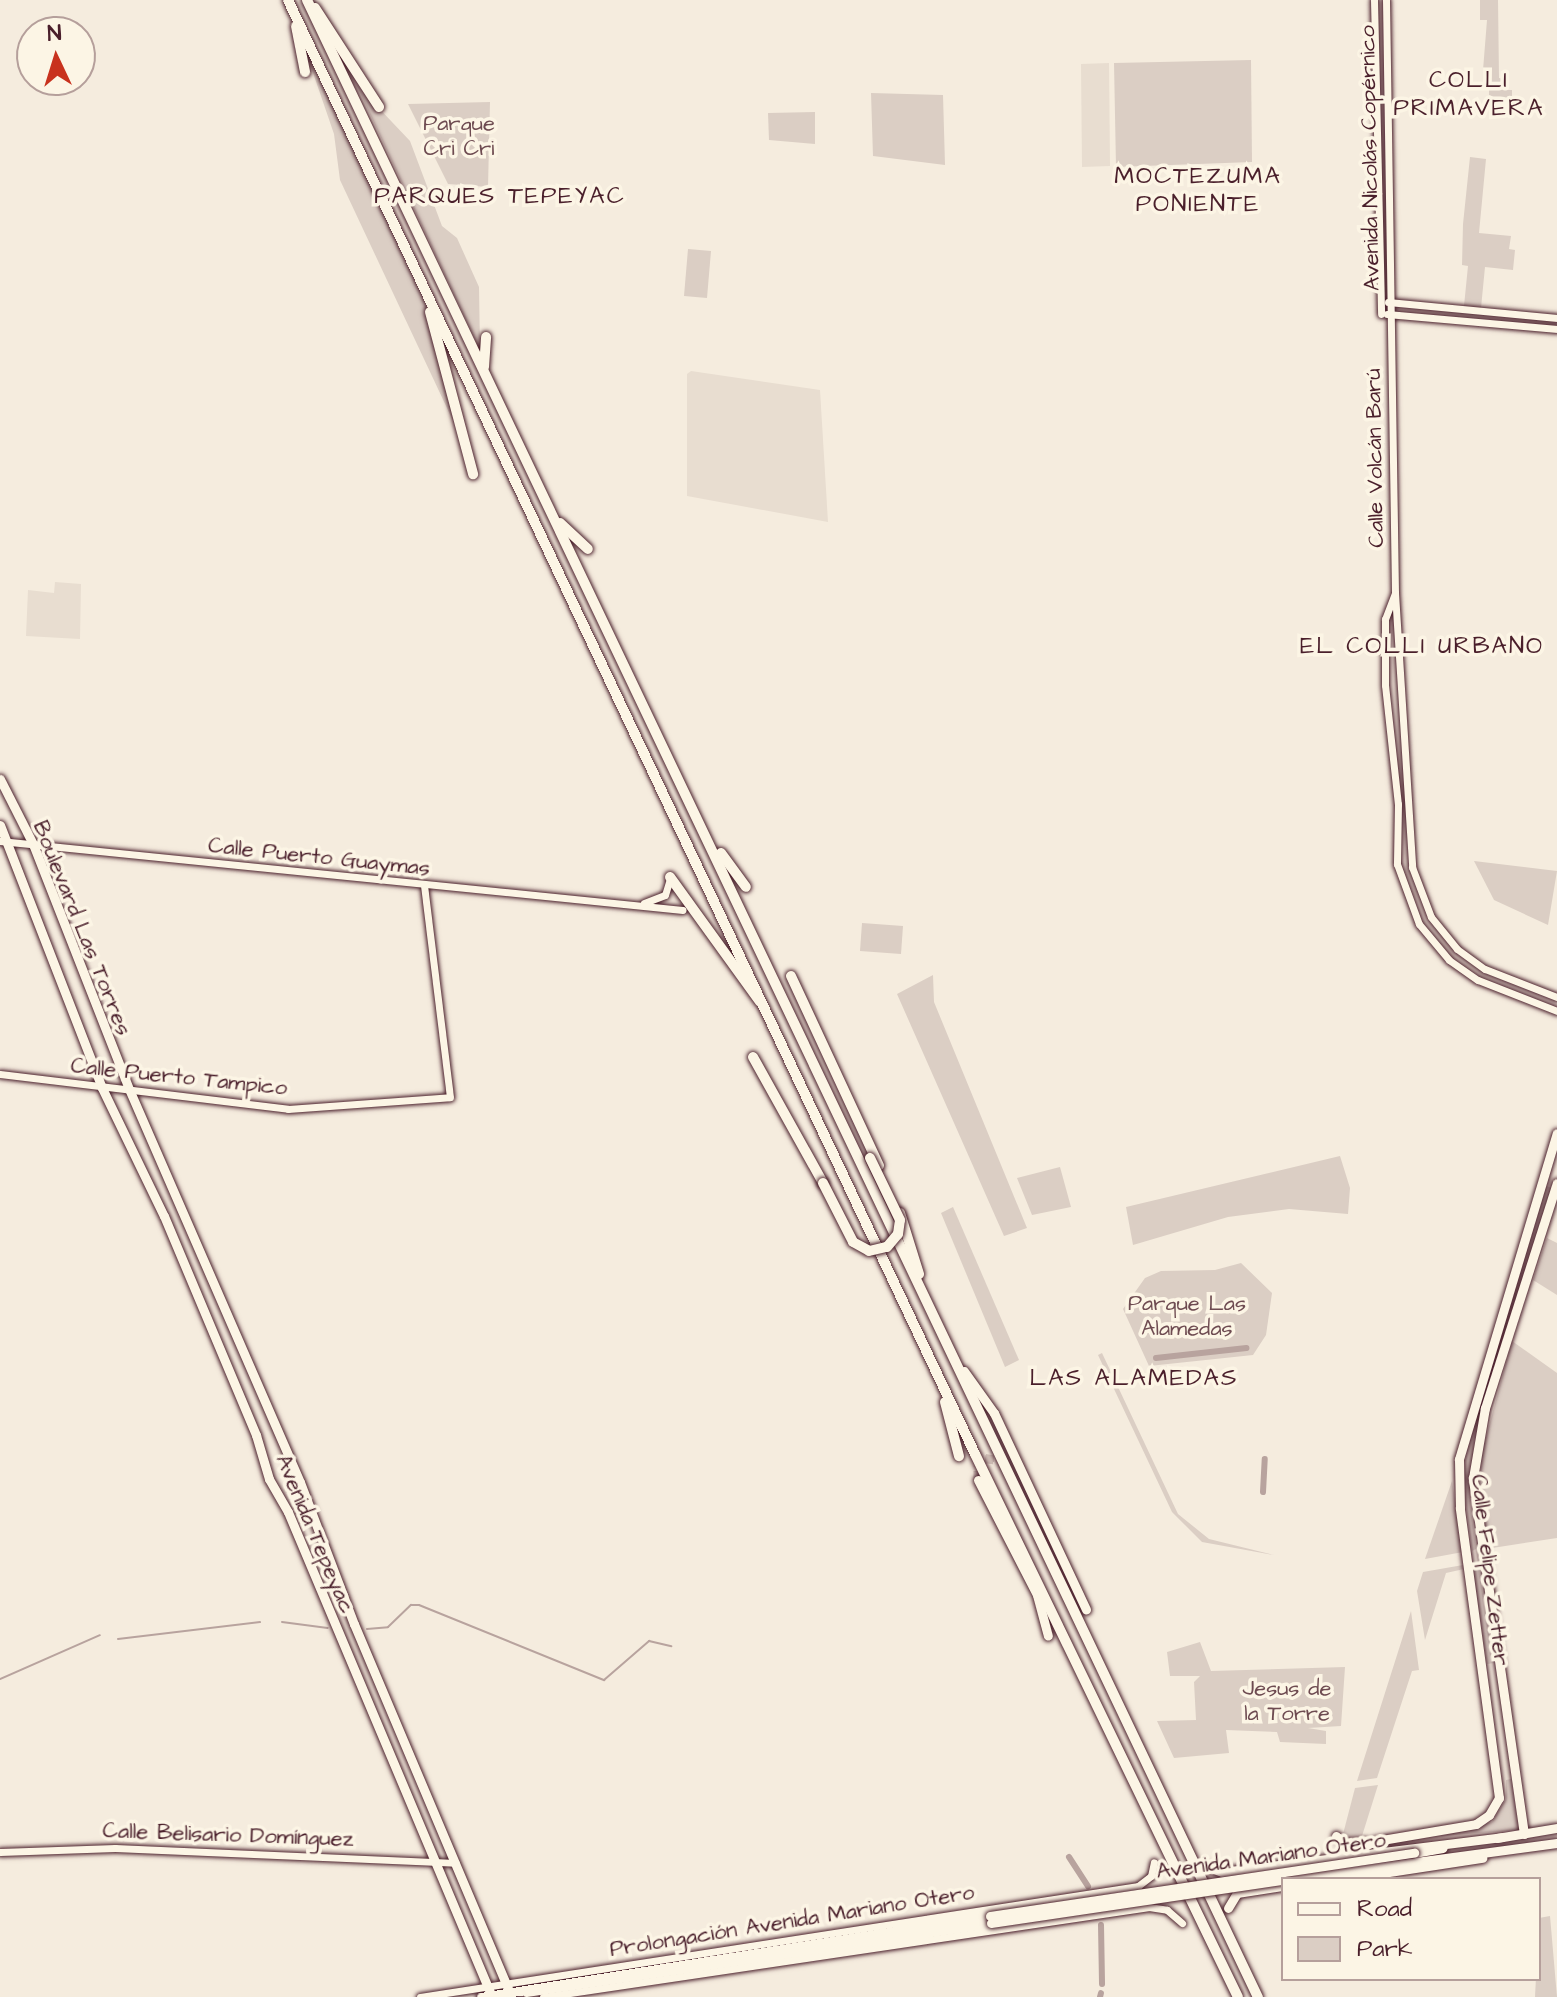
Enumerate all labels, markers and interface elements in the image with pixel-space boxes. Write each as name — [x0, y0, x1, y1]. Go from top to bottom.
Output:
north arrow — [16, 16, 96, 96]
text: N — [46, 18, 62, 49]
street label: Avenida Nicolás Copérnico — [1354, 25, 1386, 291]
district label: COLLI PRIMAVERA — [1393, 67, 1545, 123]
park label: Parque Cri Cri — [423, 110, 495, 162]
district label: MOCTEZUMA PONIENTE — [1114, 163, 1282, 219]
district label: PARQUES TEPEYAC — [374, 183, 626, 211]
street label: Calle Volcán Barú — [1360, 368, 1390, 548]
district label: EL COLLI URBANO — [1300, 633, 1544, 661]
street label: Boulevard Las Torres — [27, 817, 137, 1039]
street label: Calle Puerto Guaymas — [207, 832, 431, 882]
street label: Calle Puerto Tampico — [69, 1052, 289, 1102]
park label: Parque Las Alamedas — [1128, 1290, 1246, 1342]
district label: LAS ALAMEDAS — [1030, 1365, 1238, 1393]
street label: Avenida Tepeyac — [270, 1451, 360, 1617]
street label: Calle Felipe Zetter — [1465, 1473, 1515, 1667]
park label: Jesus de la Torre — [1243, 1675, 1331, 1726]
street label: Calle Belisario Domínguez — [102, 1817, 354, 1853]
street label: Avenida Mariano Otero — [1155, 1827, 1387, 1885]
legend — [1281, 1877, 1541, 1981]
street label: Prolongación Avenida Mariano Otero — [608, 1879, 976, 1963]
text: Road — [1357, 1892, 1412, 1926]
text: Park — [1357, 1932, 1413, 1966]

